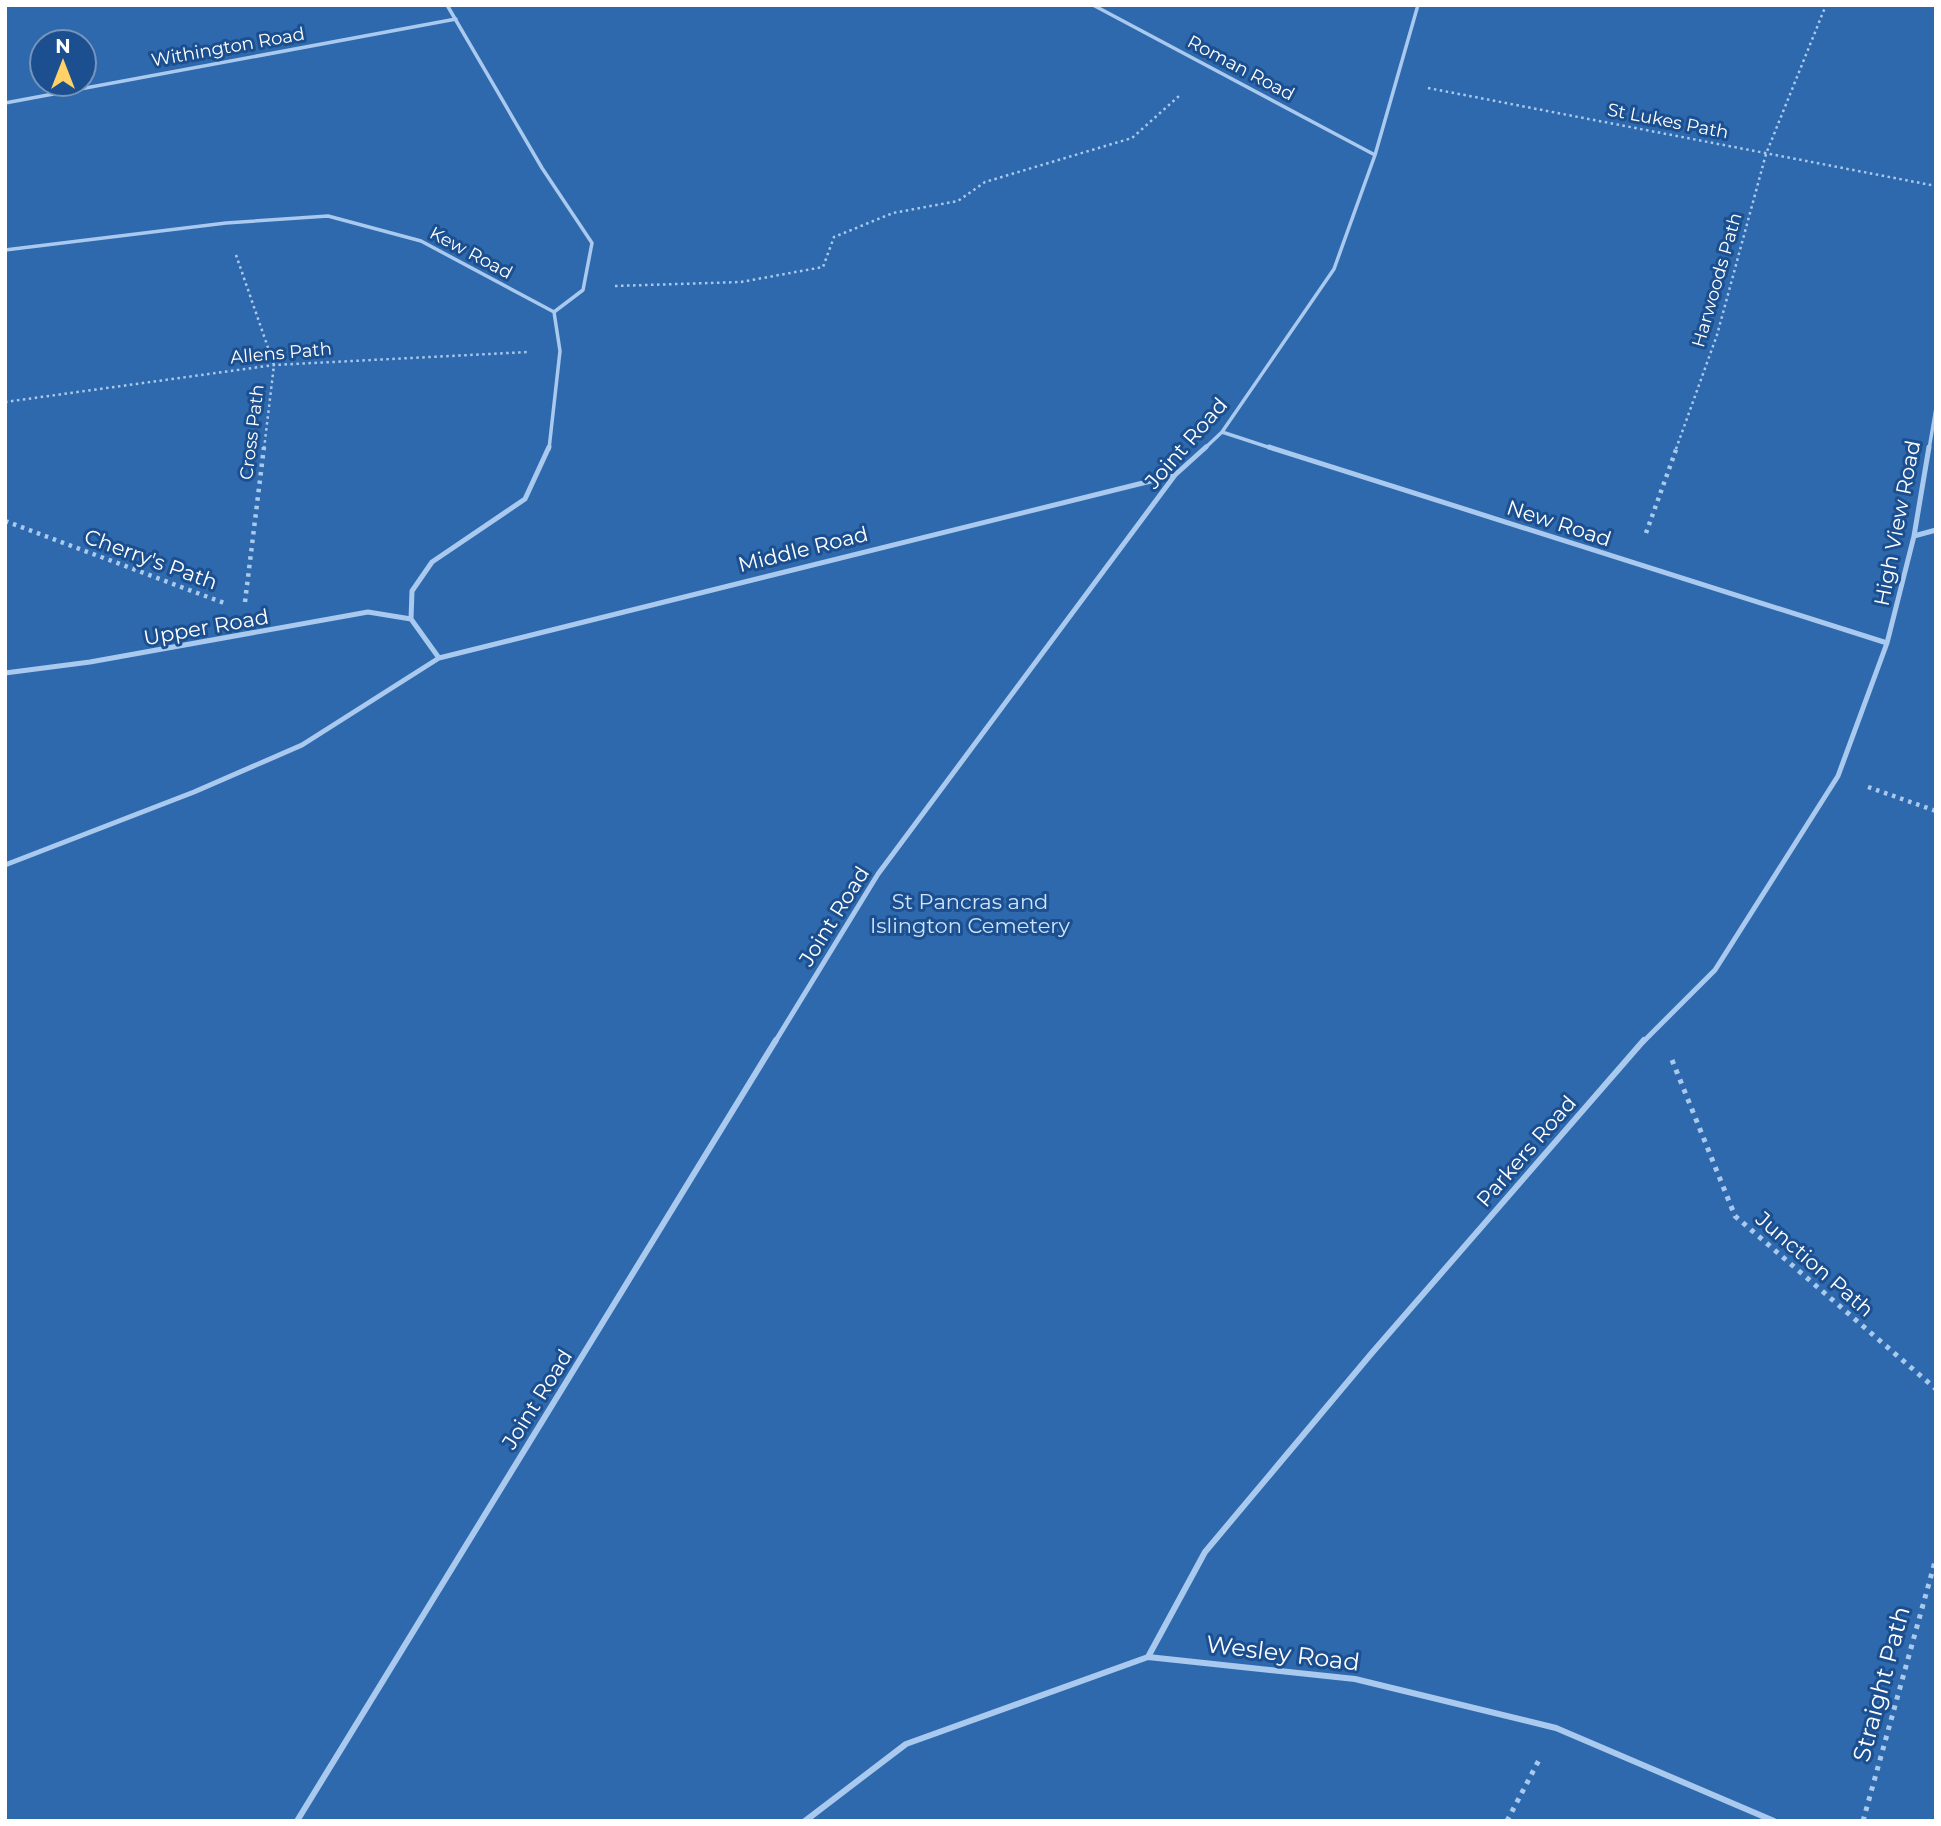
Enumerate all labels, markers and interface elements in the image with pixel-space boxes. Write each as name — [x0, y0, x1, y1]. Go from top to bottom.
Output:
street label: Withington Road — [150, 23, 306, 71]
north arrow — [28, 28, 98, 98]
street label: Roman Road — [1184, 31, 1298, 105]
text: N — [55, 35, 71, 58]
street label: St Lukes Path — [1605, 98, 1731, 144]
street label: Harwoods Path — [1687, 210, 1747, 350]
street label: Kew Road — [426, 222, 516, 284]
street label: Allens Path — [229, 338, 333, 368]
street label: Cross Path — [235, 383, 269, 481]
street label: Joint Road — [1139, 392, 1232, 494]
street label: High View Road — [1869, 438, 1925, 608]
street label: New Road — [1504, 494, 1614, 552]
street label: Middle Road — [735, 521, 871, 577]
street label: Cherry's Path — [81, 523, 221, 595]
street label: Upper Road — [141, 604, 271, 650]
street label: Joint Road — [793, 862, 874, 971]
park label: St Pancras and Islington Cemetery — [870, 889, 1071, 938]
street label: Parkers Road — [1471, 1090, 1581, 1212]
street label: Junction Path — [1750, 1205, 1879, 1322]
street label: Joint Road — [496, 1345, 577, 1454]
street label: Straight Path — [1846, 1603, 1916, 1765]
street label: Wesley Road — [1205, 1629, 1361, 1677]

